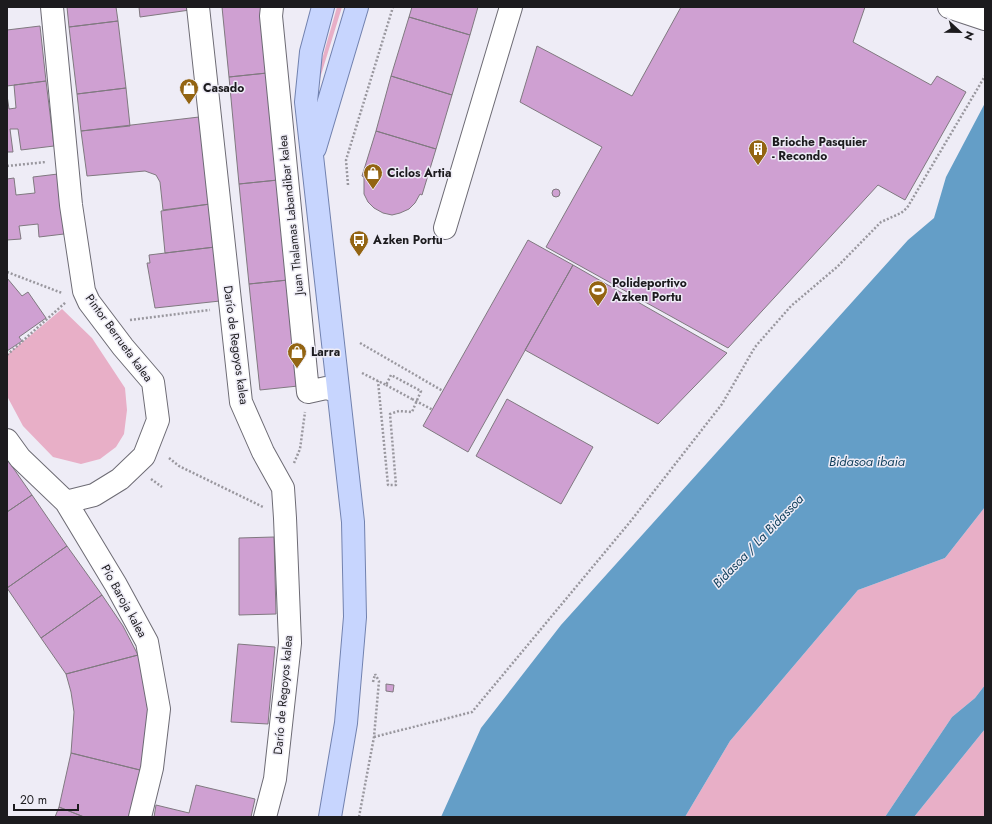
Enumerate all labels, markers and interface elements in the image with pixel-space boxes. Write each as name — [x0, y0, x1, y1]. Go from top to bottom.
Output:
north arrow — [940, 12, 980, 52]
text: N — [960, 29, 978, 43]
shop icon: Casado — [178, 77, 200, 105]
place label: Casado — [203, 79, 244, 97]
place label: Brioche Pasquier - Recondo — [772, 133, 867, 165]
street label: Juan Thalamas Labandibar kalea — [274, 134, 309, 298]
building icon: Brioche Pasquier - Recondo — [747, 138, 769, 166]
shop icon: Ciclos Artia — [362, 162, 384, 190]
place label: Ciclos Artia — [387, 164, 451, 182]
bus stop icon: Azken Portu — [348, 229, 370, 257]
place label: Azken Portu — [372, 231, 443, 249]
place label: Polideportivo Azken Portu — [611, 274, 687, 306]
sports icon: Polideportivo Azken Portu — [587, 279, 609, 307]
street label: Darío de Regoyos kalea — [219, 284, 253, 406]
street label: Pintor Berrueta kalea — [81, 290, 157, 386]
shop icon: Larra — [286, 341, 308, 369]
place label: Larra — [311, 343, 340, 361]
water label: Bidasoa ibaia — [829, 452, 905, 471]
water label: Bidasoa / La Bidassoa — [708, 490, 808, 592]
street label: Pío Baroja kalea — [97, 561, 152, 641]
street label: Darío de Regoyos kalea — [269, 634, 297, 756]
scale bar — [14, 786, 78, 812]
text: 20 m — [20, 791, 47, 809]

